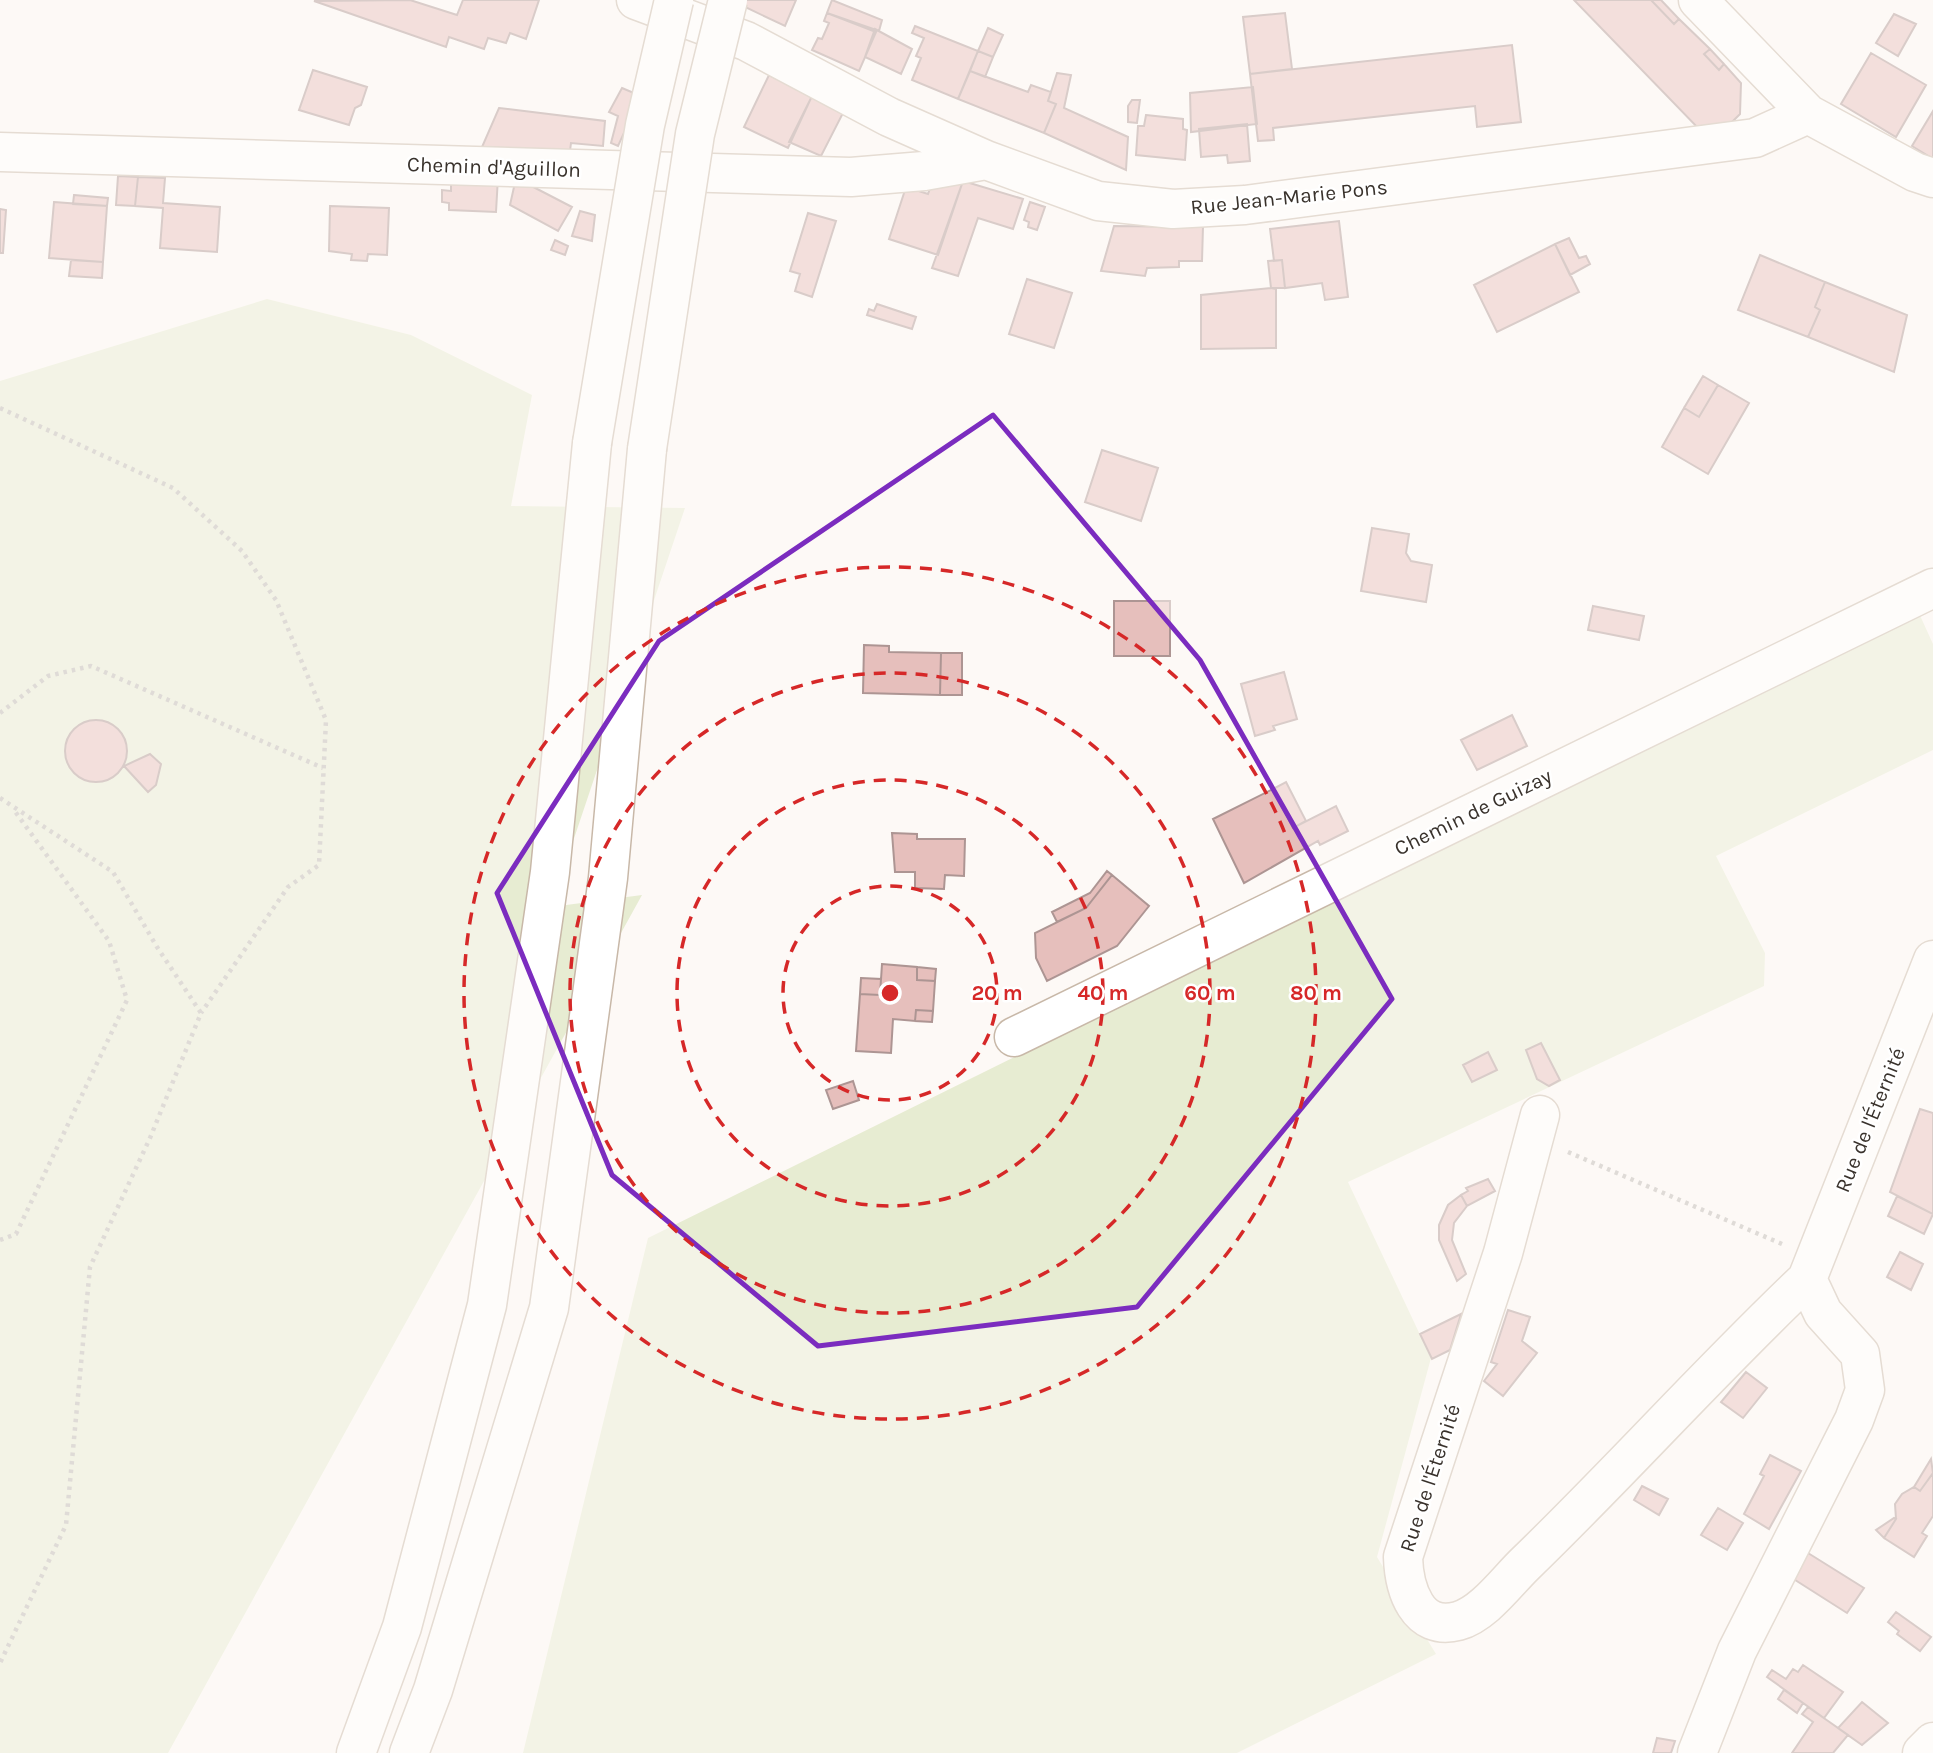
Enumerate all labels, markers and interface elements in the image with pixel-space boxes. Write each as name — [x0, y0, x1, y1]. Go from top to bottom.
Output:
street label: Chemin d'Aguillon — [407, 152, 581, 182]
street label: Rue Jean-Marie Pons — [1189, 175, 1389, 219]
street label: Chemin de Guizay — [1390, 763, 1556, 860]
centre of rings — [878, 981, 902, 1005]
text: 20 m — [971, 981, 1023, 1005]
text: 40 m — [1077, 981, 1129, 1005]
text: 60 m — [1184, 981, 1236, 1005]
text: 80 m — [1290, 981, 1342, 1005]
street label: Rue de l'Éternité — [1830, 1044, 1910, 1196]
street label: Rue de l'Éternité — [1395, 1401, 1465, 1555]

